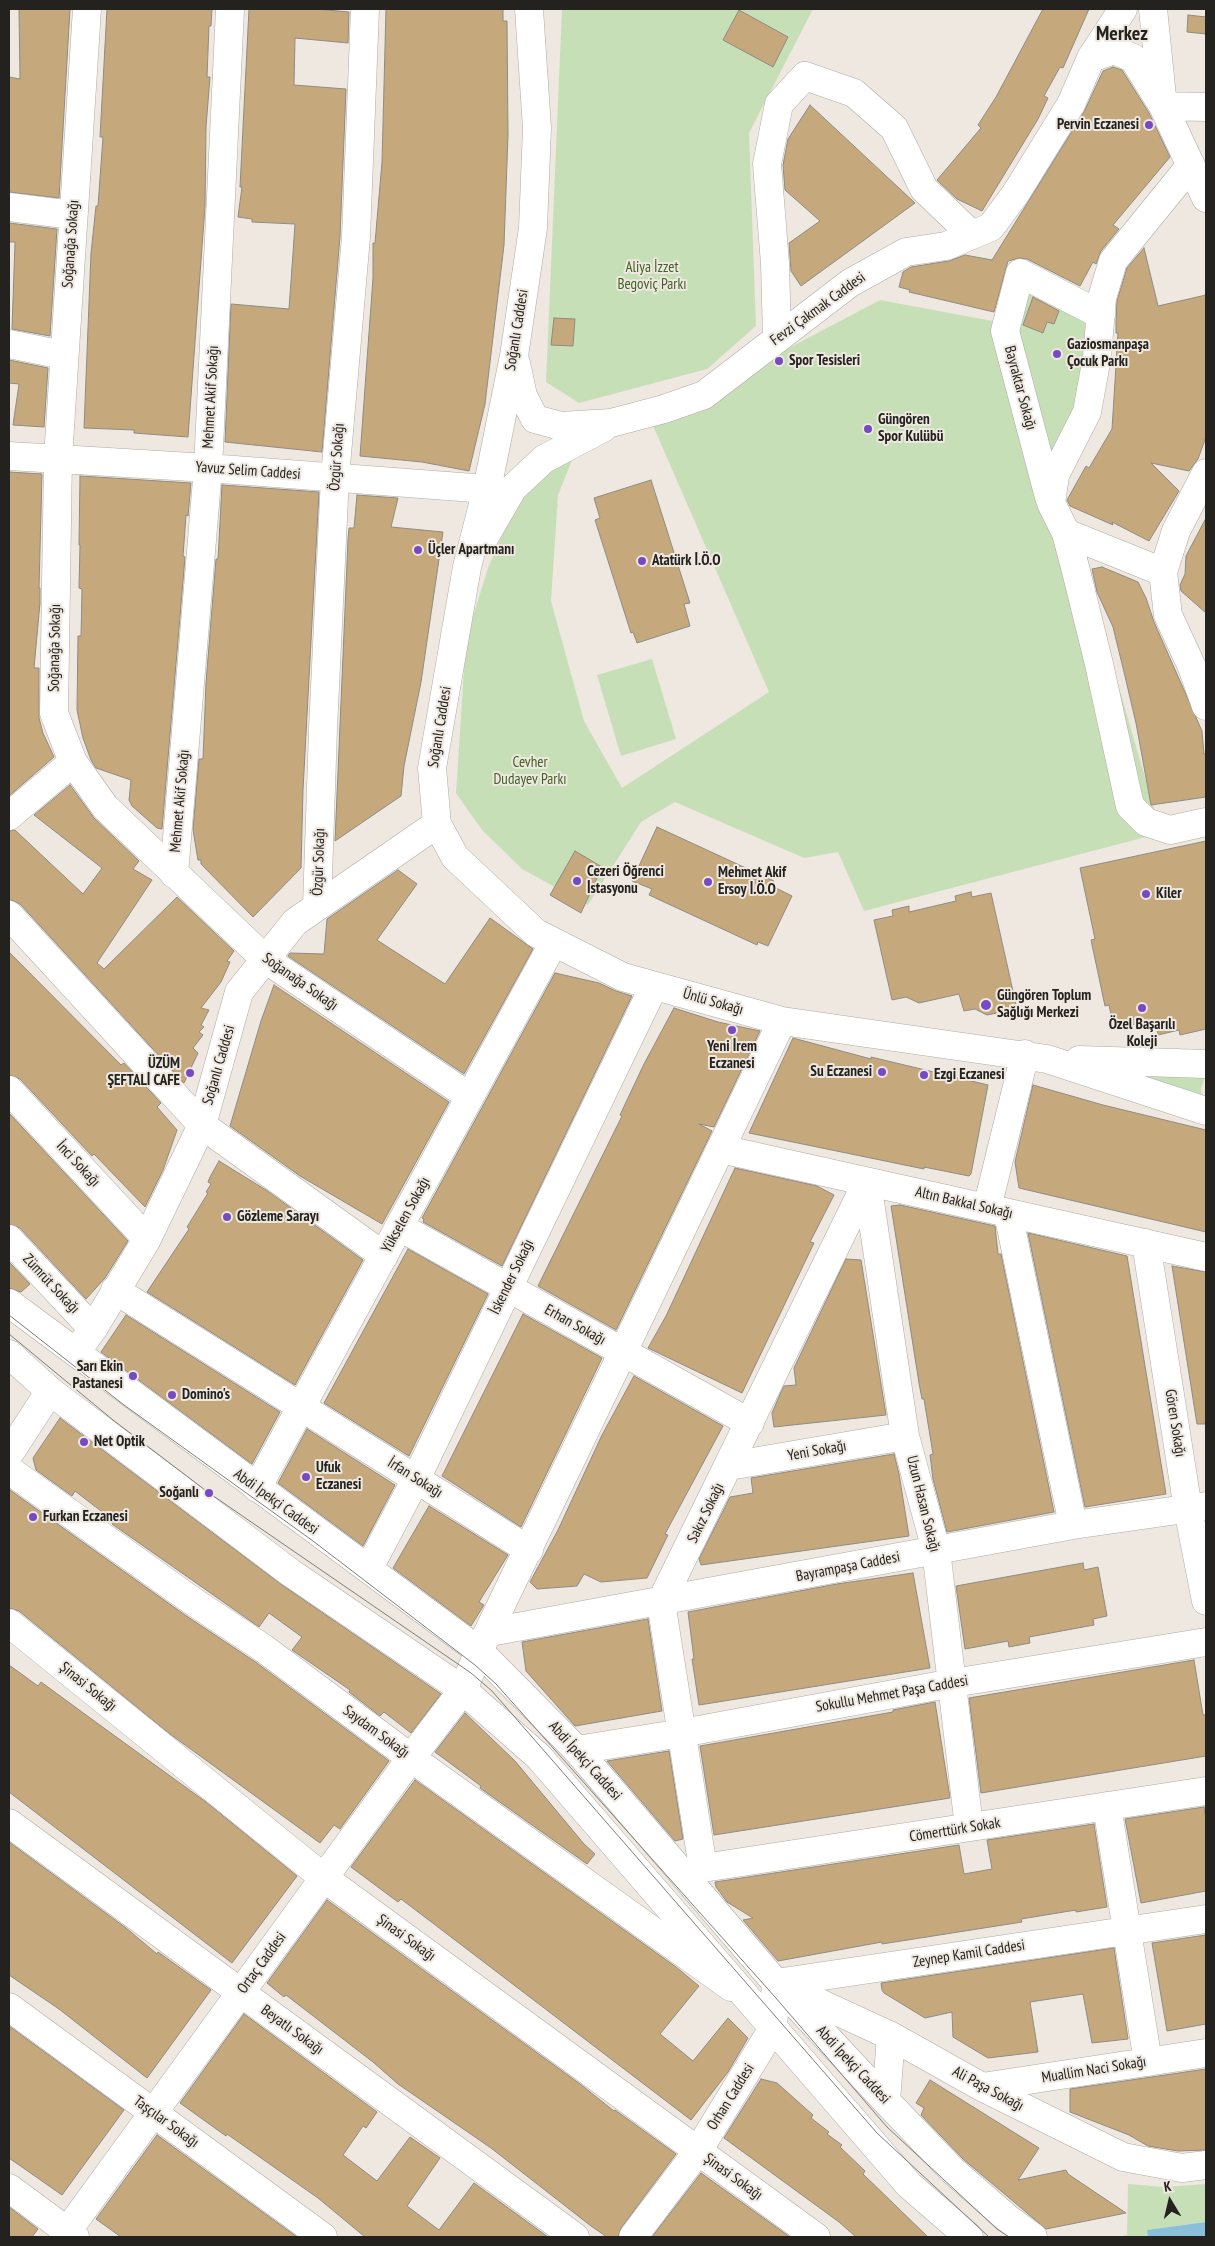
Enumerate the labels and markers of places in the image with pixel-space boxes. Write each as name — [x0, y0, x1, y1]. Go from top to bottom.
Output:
place label: Pervin Eczanesi — [1057, 116, 1139, 134]
marker: Pervin Eczanesi — [1143, 119, 1155, 131]
place label: Gaziosmanpaşa Çocuk Parkı — [1067, 336, 1149, 371]
marker: Gaziosmanpaşa Çocuk Parkı — [1051, 348, 1063, 360]
place label: Spor Tesisleri — [789, 352, 860, 370]
marker: Spor Tesisleri — [773, 355, 785, 367]
place label: Güngören Spor Kulübü — [878, 411, 943, 446]
marker: Güngören Spor Kulübü — [862, 423, 874, 435]
place label: Üçler Apartmanı — [428, 541, 514, 559]
marker: Üçler Apartmanı — [412, 544, 424, 556]
place label: Atatürk İ.Ö.O — [652, 552, 721, 570]
marker: Atatürk İ.Ö.O — [636, 555, 648, 567]
place label: Cezeri Öğrenci İstasyonu — [587, 863, 664, 898]
place label: Mehmet Akif Ersoy İ.Ö.O — [718, 864, 786, 899]
marker: Cezeri Öğrenci İstasyonu — [571, 875, 583, 887]
marker: Mehmet Akif Ersoy İ.Ö.O — [702, 876, 714, 888]
place label: Kiler — [1156, 885, 1182, 903]
marker: Kiler — [1140, 888, 1152, 900]
place label: Güngören Toplum Sağlığı Merkezi — [997, 987, 1091, 1022]
marker: Güngören Toplum Sağlığı Merkezi — [979, 998, 993, 1012]
marker: Özel Başarılı Koleji — [1136, 1002, 1148, 1014]
place label: Özel Başarılı Koleji — [1109, 1016, 1175, 1051]
marker: Yeni İrem Eczanesi — [726, 1024, 738, 1036]
place label: Yeni İrem Eczanesi — [707, 1038, 757, 1073]
place label: ÜZÜM ŞEFTALİ CAFE — [108, 1055, 180, 1090]
place label: Su Eczanesi — [810, 1063, 872, 1081]
marker: Su Eczanesi — [876, 1066, 888, 1078]
place label: Ezgi Eczanesi — [934, 1066, 1004, 1084]
marker: ÜZÜM ŞEFTALİ CAFE — [184, 1067, 196, 1079]
marker: Ezgi Eczanesi — [918, 1069, 930, 1081]
place label: Gözleme Sarayı — [237, 1208, 319, 1226]
marker: Gözleme Sarayı — [221, 1211, 233, 1223]
place label: Sarı Ekin Pastanesi — [72, 1358, 123, 1393]
marker: Sarı Ekin Pastanesi — [127, 1370, 139, 1382]
place label: Domino's — [182, 1386, 230, 1404]
marker: Domino's — [166, 1389, 178, 1401]
place label: Net Optik — [94, 1433, 145, 1451]
marker: Net Optik — [78, 1436, 90, 1448]
place label: Ufuk Eczanesi — [316, 1459, 361, 1494]
marker: Ufuk Eczanesi — [300, 1471, 312, 1483]
place label: Soğanlı — [159, 1484, 199, 1502]
marker: Soğanlı — [203, 1487, 215, 1499]
place label: Furkan Eczanesi — [43, 1508, 128, 1526]
marker: Furkan Eczanesi — [27, 1511, 39, 1523]

